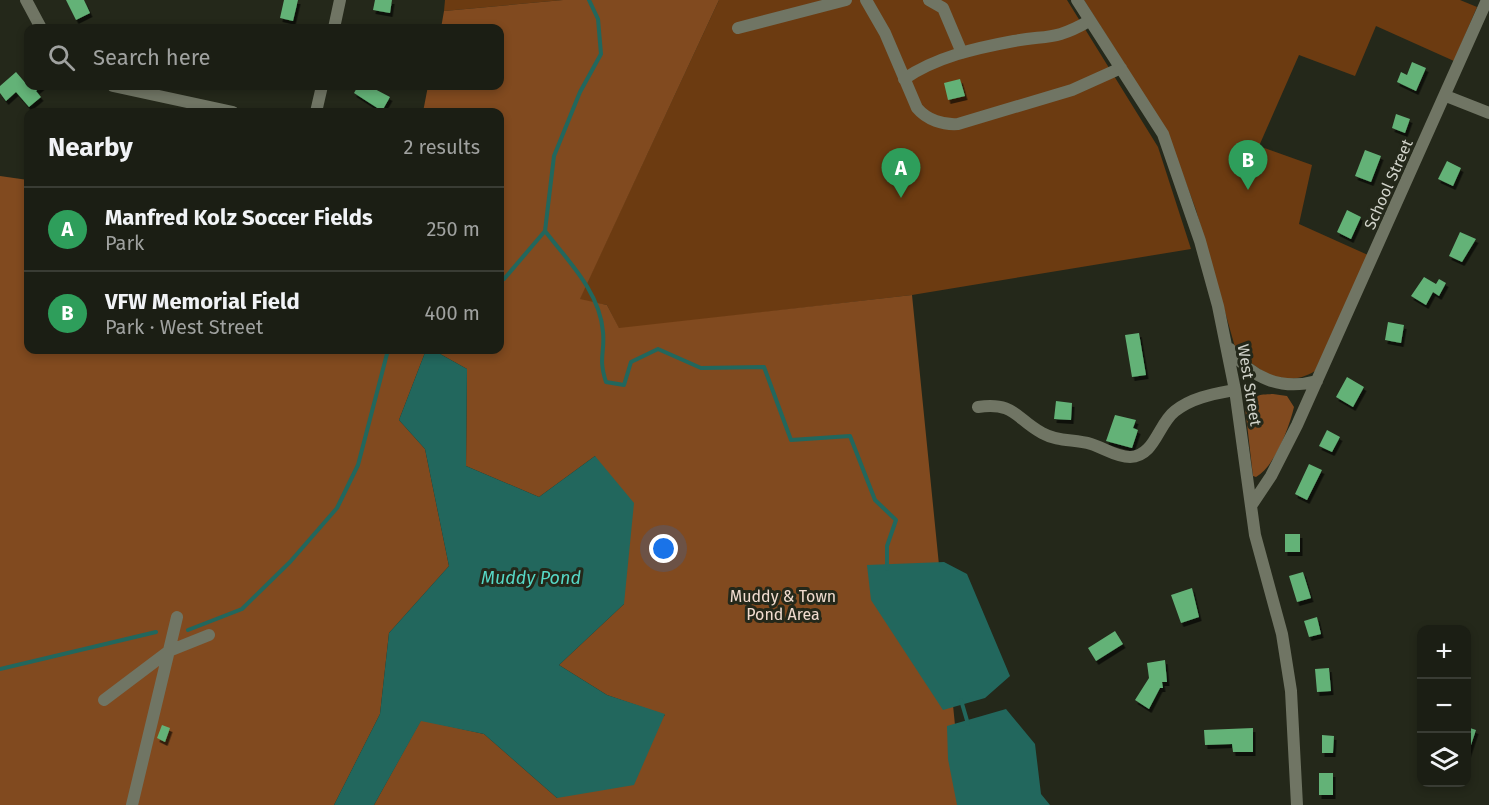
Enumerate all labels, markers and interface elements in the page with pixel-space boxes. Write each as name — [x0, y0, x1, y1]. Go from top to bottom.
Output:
search box — [24, 24, 504, 90]
icon: search — [45, 41, 78, 74]
text: Search here — [93, 44, 211, 71]
text: Nearby — [48, 132, 133, 163]
text: 2 results — [403, 135, 480, 159]
street label: School Street — [1360, 136, 1417, 232]
pin: B — [1228, 140, 1268, 190]
pin: A — [882, 148, 920, 198]
text: Manfred Kolz Soccer Fields — [105, 204, 373, 231]
text: A — [62, 217, 73, 241]
text: 250 m — [426, 217, 480, 241]
text: Park — [105, 231, 144, 255]
text: VFW Memorial Field — [105, 288, 300, 315]
text: B — [61, 301, 74, 325]
text: 400 m — [425, 301, 480, 325]
text: Park · West Street — [105, 315, 263, 339]
street label: West Street — [1234, 343, 1265, 428]
your location — [649, 534, 678, 563]
water label: Muddy Pond — [481, 567, 581, 589]
park label: Muddy & Town Pond Area — [730, 587, 836, 624]
map controls — [1417, 625, 1471, 787]
button: + — [1417, 625, 1471, 679]
button: − — [1417, 679, 1471, 733]
button: layers — [1417, 733, 1471, 787]

